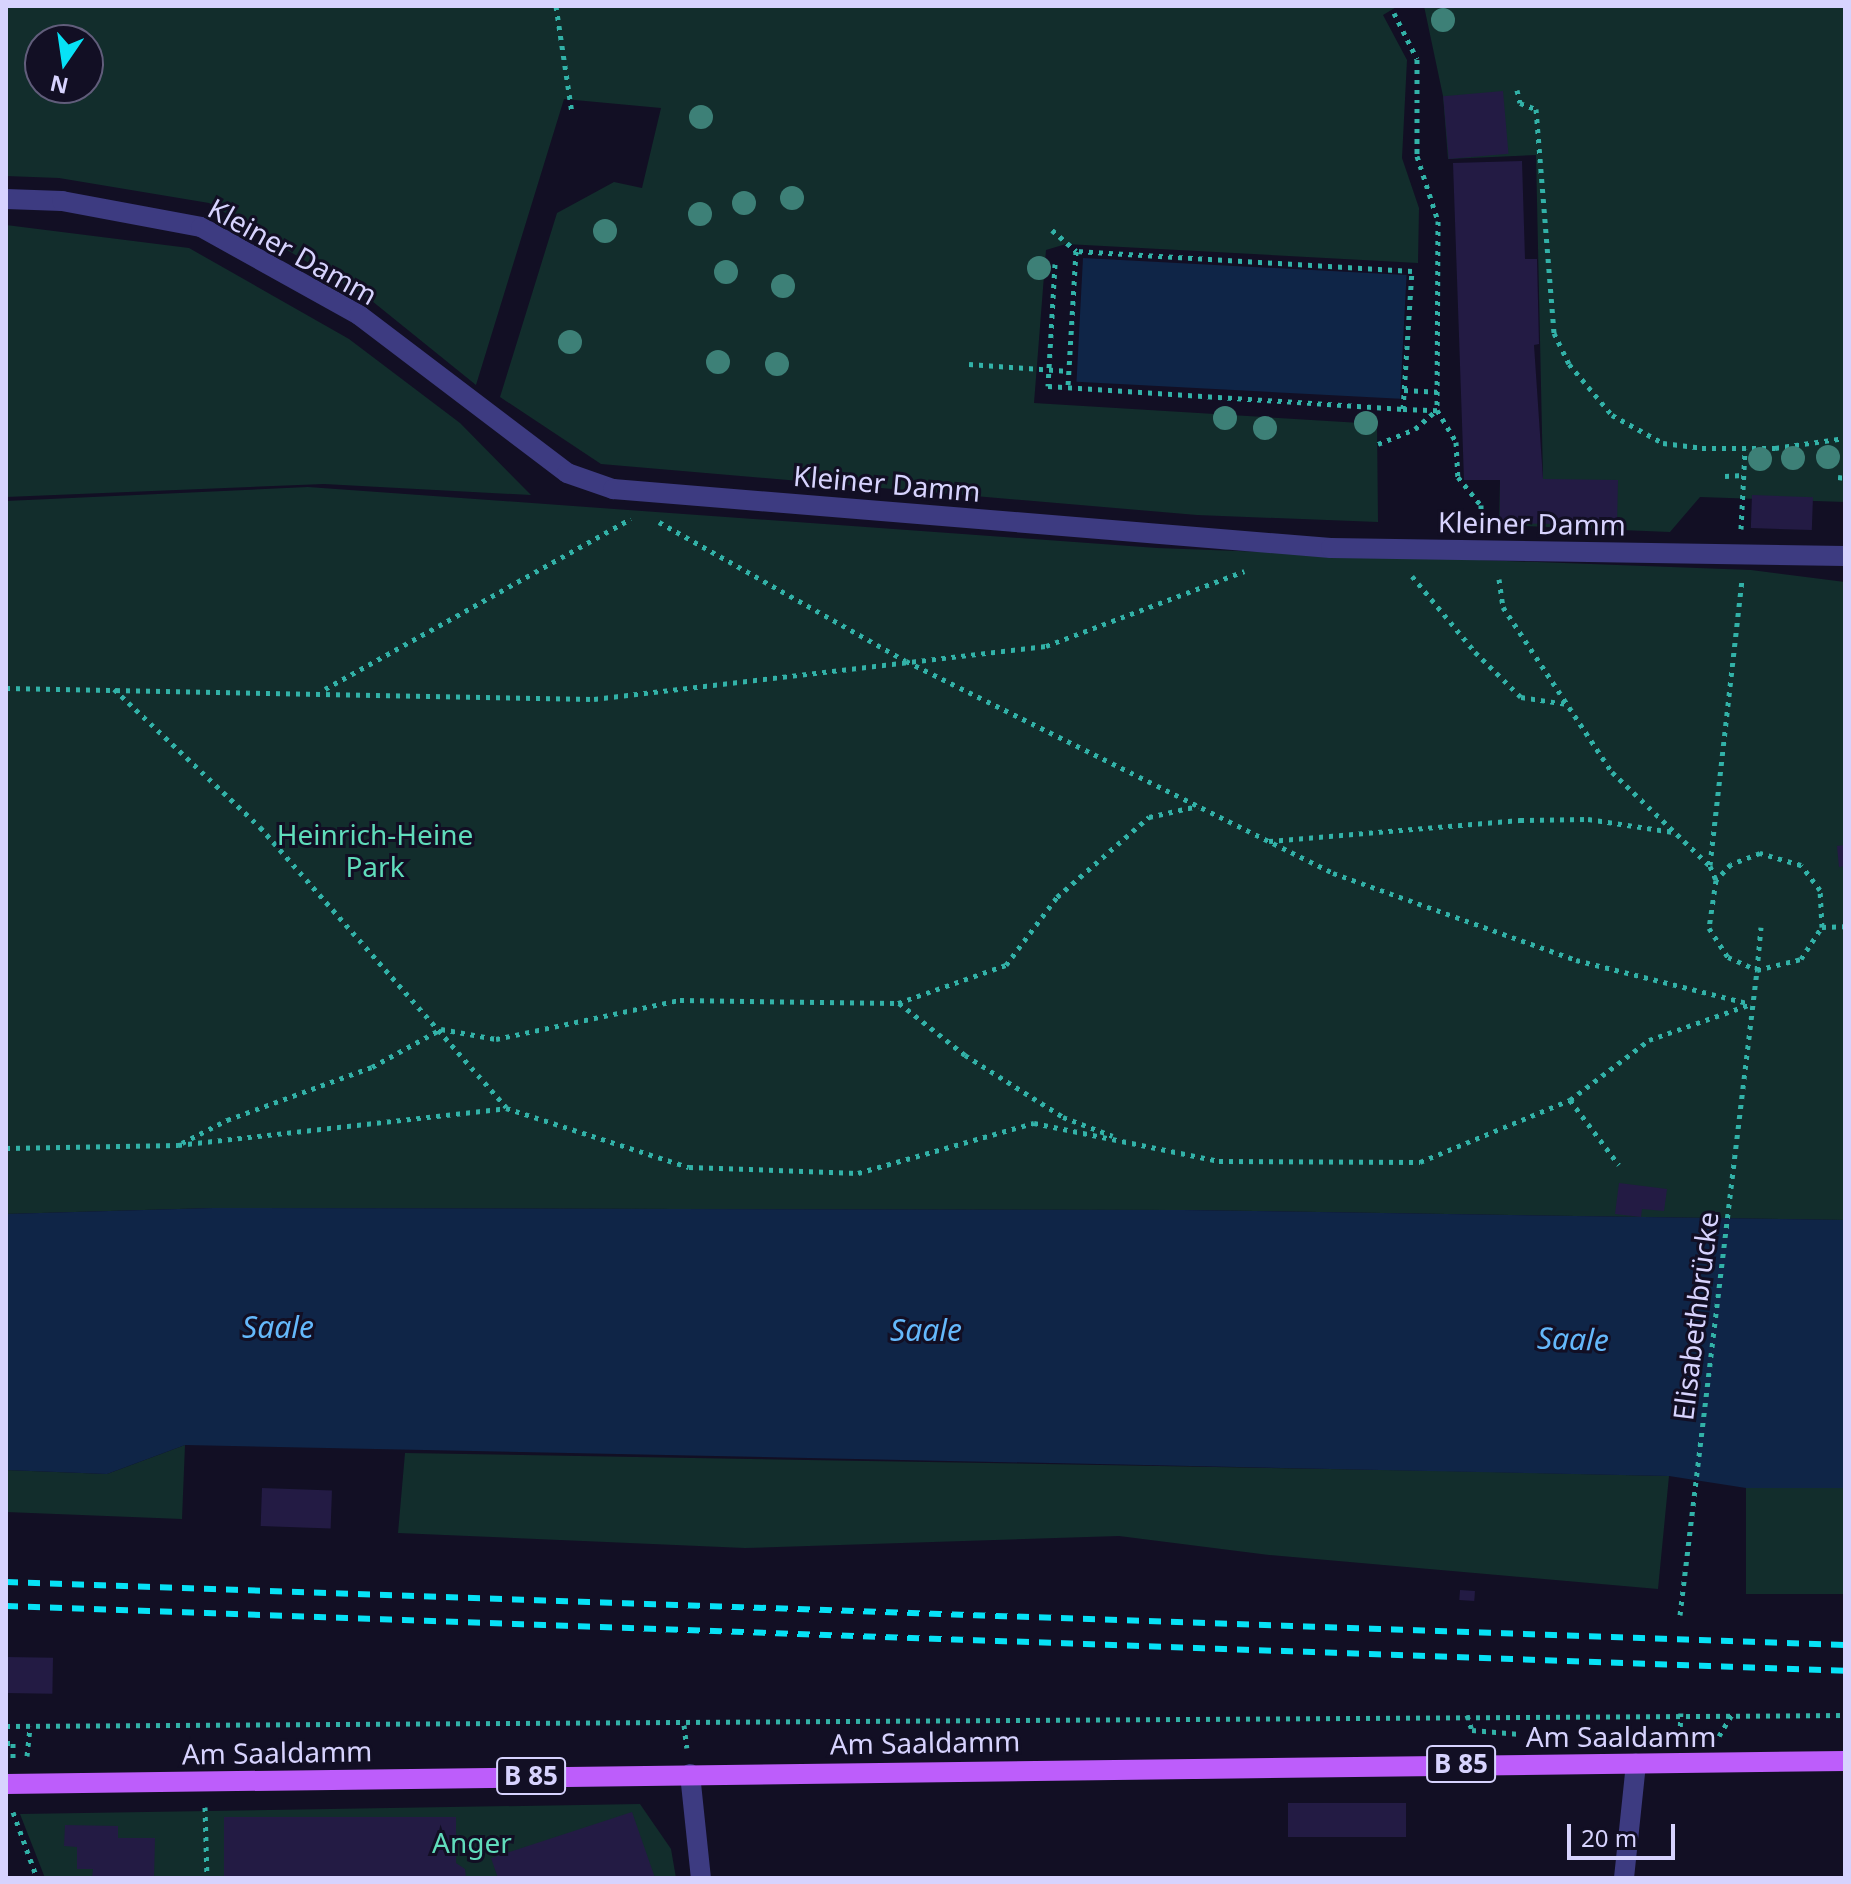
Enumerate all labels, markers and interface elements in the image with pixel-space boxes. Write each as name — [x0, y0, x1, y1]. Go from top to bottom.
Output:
north arrow — [24, 24, 104, 104]
text: N — [47, 69, 71, 102]
street label: Kleiner Damm — [203, 191, 383, 311]
street label: Kleiner Damm — [792, 458, 982, 508]
street label: Kleiner Damm — [1438, 505, 1626, 541]
park label: Heinrich-Heine Park — [277, 817, 473, 883]
street label: Elisabethbrücke — [1666, 1210, 1724, 1422]
water label: Saale — [242, 1309, 314, 1345]
water label: Saale — [890, 1312, 962, 1348]
water label: Saale — [1536, 1320, 1610, 1358]
street label: Am Saaldamm — [1526, 1719, 1716, 1753]
street label: Am Saaldamm — [829, 1724, 1021, 1760]
street label: Am Saaldamm — [181, 1734, 373, 1770]
road number: B 85 — [1425, 1742, 1497, 1786]
road number: B 85 — [495, 1754, 567, 1798]
scale bar — [1571, 1808, 1679, 1858]
text: 20 m — [1581, 1821, 1637, 1854]
park label: Anger — [432, 1825, 512, 1859]

